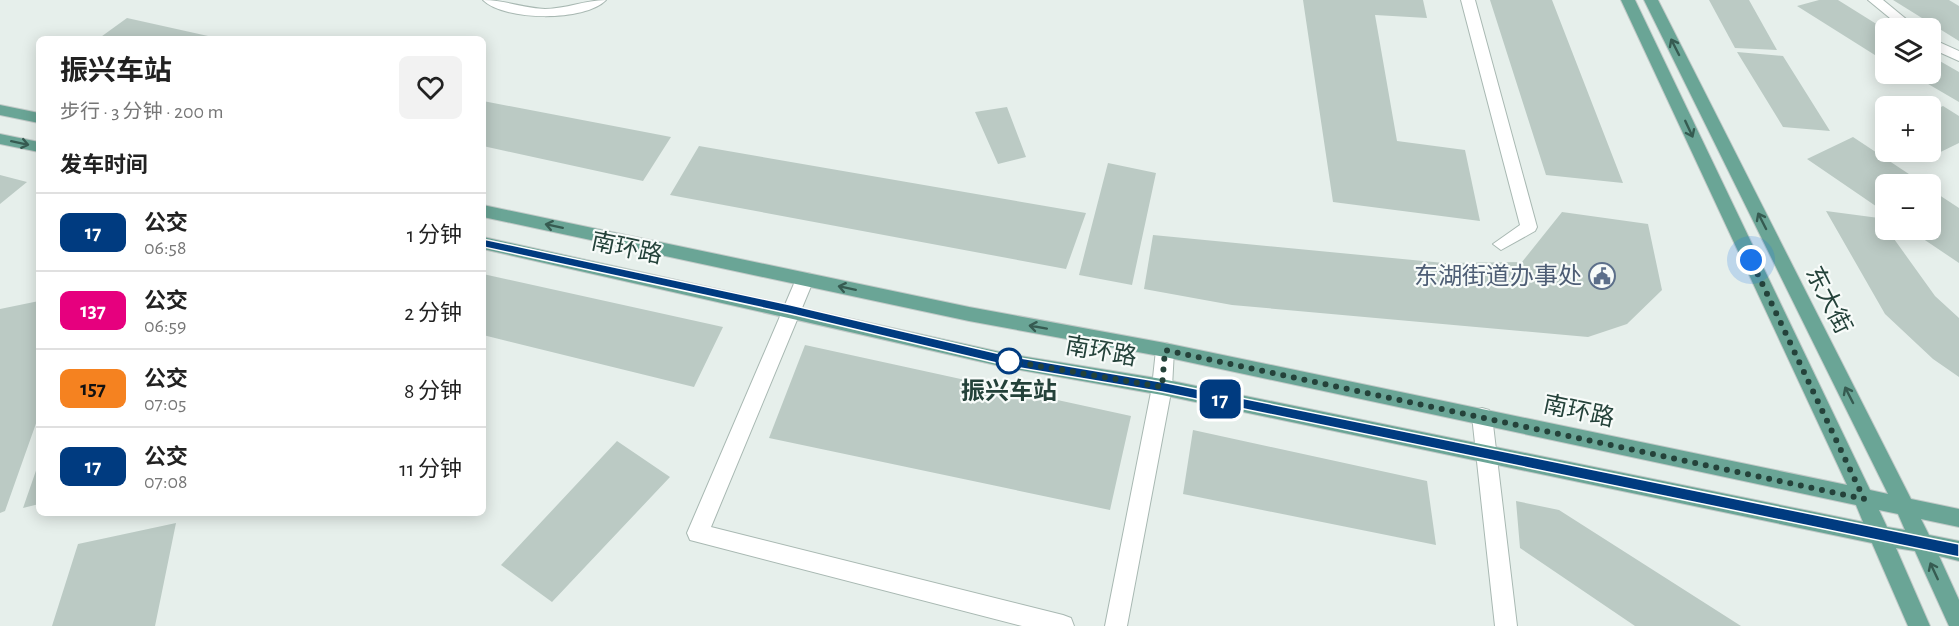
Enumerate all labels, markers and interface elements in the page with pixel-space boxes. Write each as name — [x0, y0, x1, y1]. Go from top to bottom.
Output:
map controls — [1875, 18, 1941, 240]
button: layers — [1875, 18, 1941, 84]
one-way arrow — [1668, 38, 1680, 56]
button: heart — [399, 56, 462, 119]
text: 振兴车站 — [60, 58, 172, 86]
button: + — [1875, 96, 1941, 162]
text: 步行 · 3 分钟 · 200 m — [60, 102, 223, 122]
one-way arrow — [1683, 119, 1695, 137]
one-way arrow — [9, 138, 29, 149]
text: 发车时间 — [60, 154, 148, 176]
button: − — [1875, 174, 1941, 240]
text: 公交 — [144, 212, 188, 234]
one-way arrow — [1756, 213, 1768, 230]
one-way arrow — [544, 220, 564, 231]
text: 17 — [85, 222, 101, 243]
text: 1 分钟 — [407, 224, 462, 246]
street label: 南环路 — [589, 228, 665, 268]
text: 06:58 — [144, 238, 186, 258]
your location — [1736, 245, 1766, 275]
public building icon: 东湖街道办事处 — [1587, 261, 1617, 291]
street label: 东大街 — [1801, 262, 1857, 338]
place label: 东湖街道办事处 — [1414, 263, 1582, 289]
one-way arrow — [838, 282, 857, 293]
text: 公交 — [144, 290, 188, 312]
text: 137 — [80, 300, 106, 321]
text: 2 分钟 — [404, 302, 462, 324]
text: 06:59 — [144, 316, 186, 336]
one-way arrow — [1029, 321, 1049, 332]
street label: 南环路 — [1063, 332, 1139, 370]
marker: 振兴车站 — [996, 348, 1022, 374]
text: 公交 — [144, 368, 188, 390]
text: 157 — [80, 378, 106, 399]
place label: 振兴车站 — [961, 378, 1057, 404]
text: 8 分钟 — [404, 380, 462, 402]
line badge: 17 — [1193, 380, 1247, 418]
one-way arrow — [1843, 387, 1855, 405]
text: 17 — [1212, 389, 1228, 410]
street label: 南环路 — [1541, 391, 1617, 431]
text: 07:05 — [144, 394, 186, 414]
text: 公交 — [144, 446, 188, 468]
text: 17 — [85, 456, 101, 477]
text: 11 分钟 — [399, 458, 462, 480]
text: 07:08 — [144, 472, 188, 492]
one-way arrow — [1928, 562, 1940, 580]

